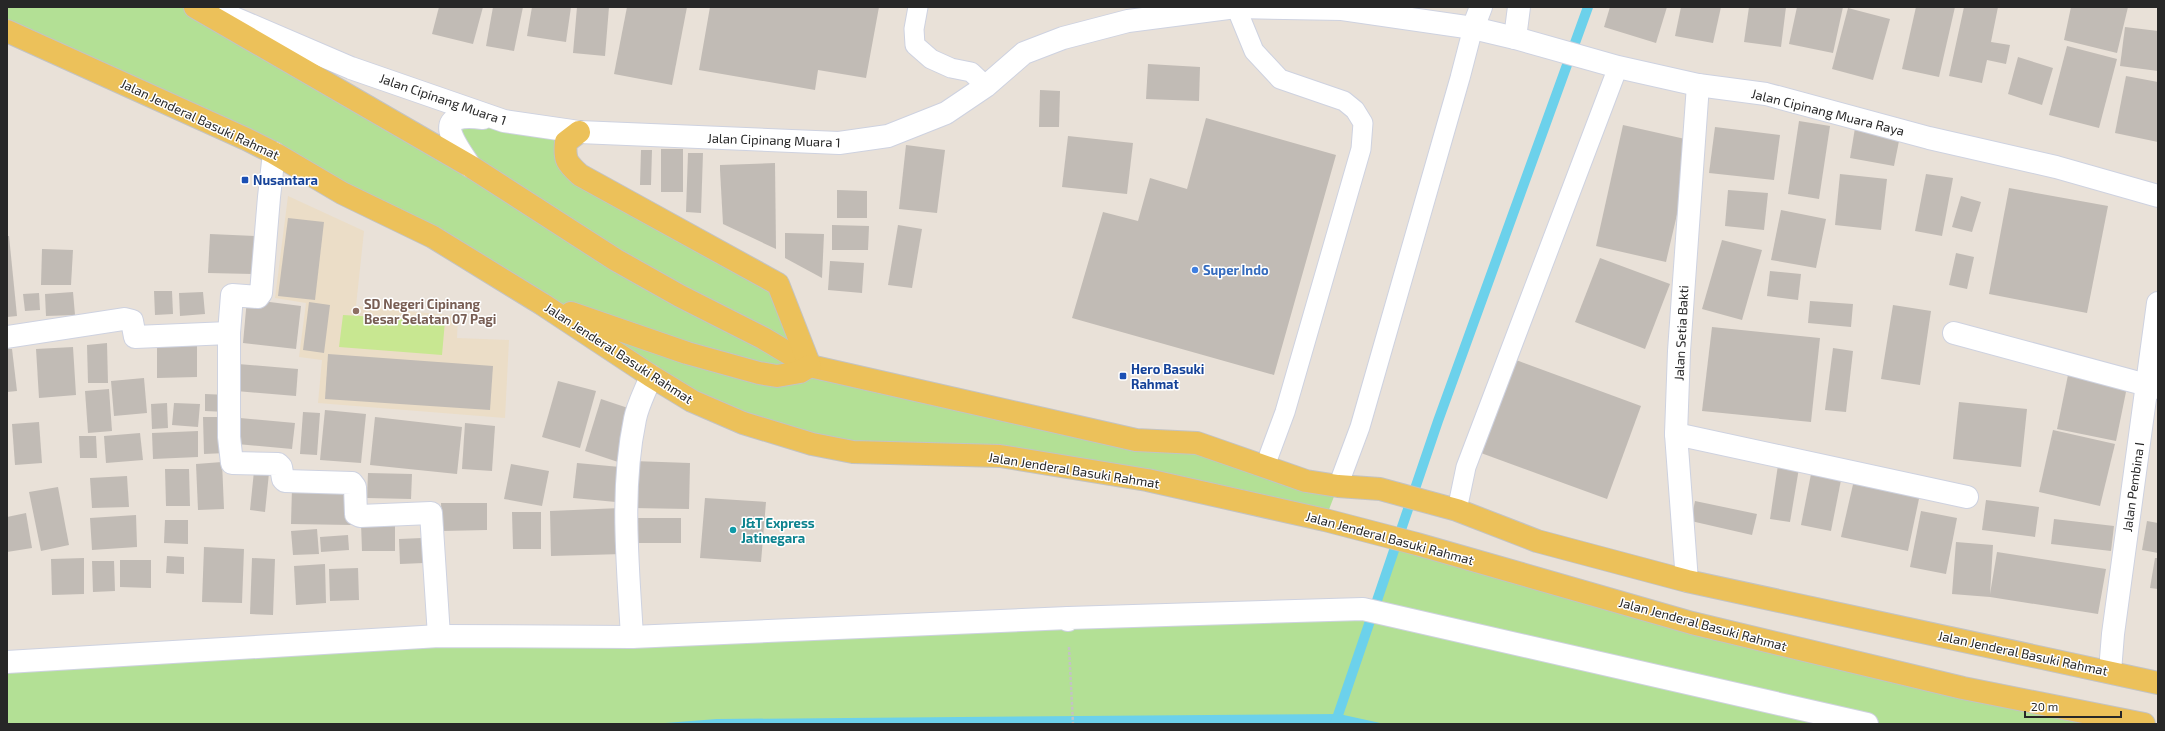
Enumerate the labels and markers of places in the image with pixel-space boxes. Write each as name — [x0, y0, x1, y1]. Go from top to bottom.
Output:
place label: Nusantara — [253, 172, 318, 188]
marker: Nusantara — [240, 175, 250, 185]
place label: Super Indo — [1203, 262, 1269, 278]
marker: Super Indo — [1190, 265, 1200, 275]
place label: SD Negeri Cipinang Besar Selatan 07 Pagi — [364, 296, 496, 327]
marker: SD Negeri Cipinang Besar Selatan 07 Pagi — [351, 306, 361, 316]
place label: Hero Basuki Rahmat — [1131, 361, 1204, 392]
marker: Hero Basuki Rahmat — [1118, 371, 1128, 381]
place label: J&T Express Jatinegara — [741, 515, 815, 546]
marker: J&T Express Jatinegara — [728, 525, 738, 535]

